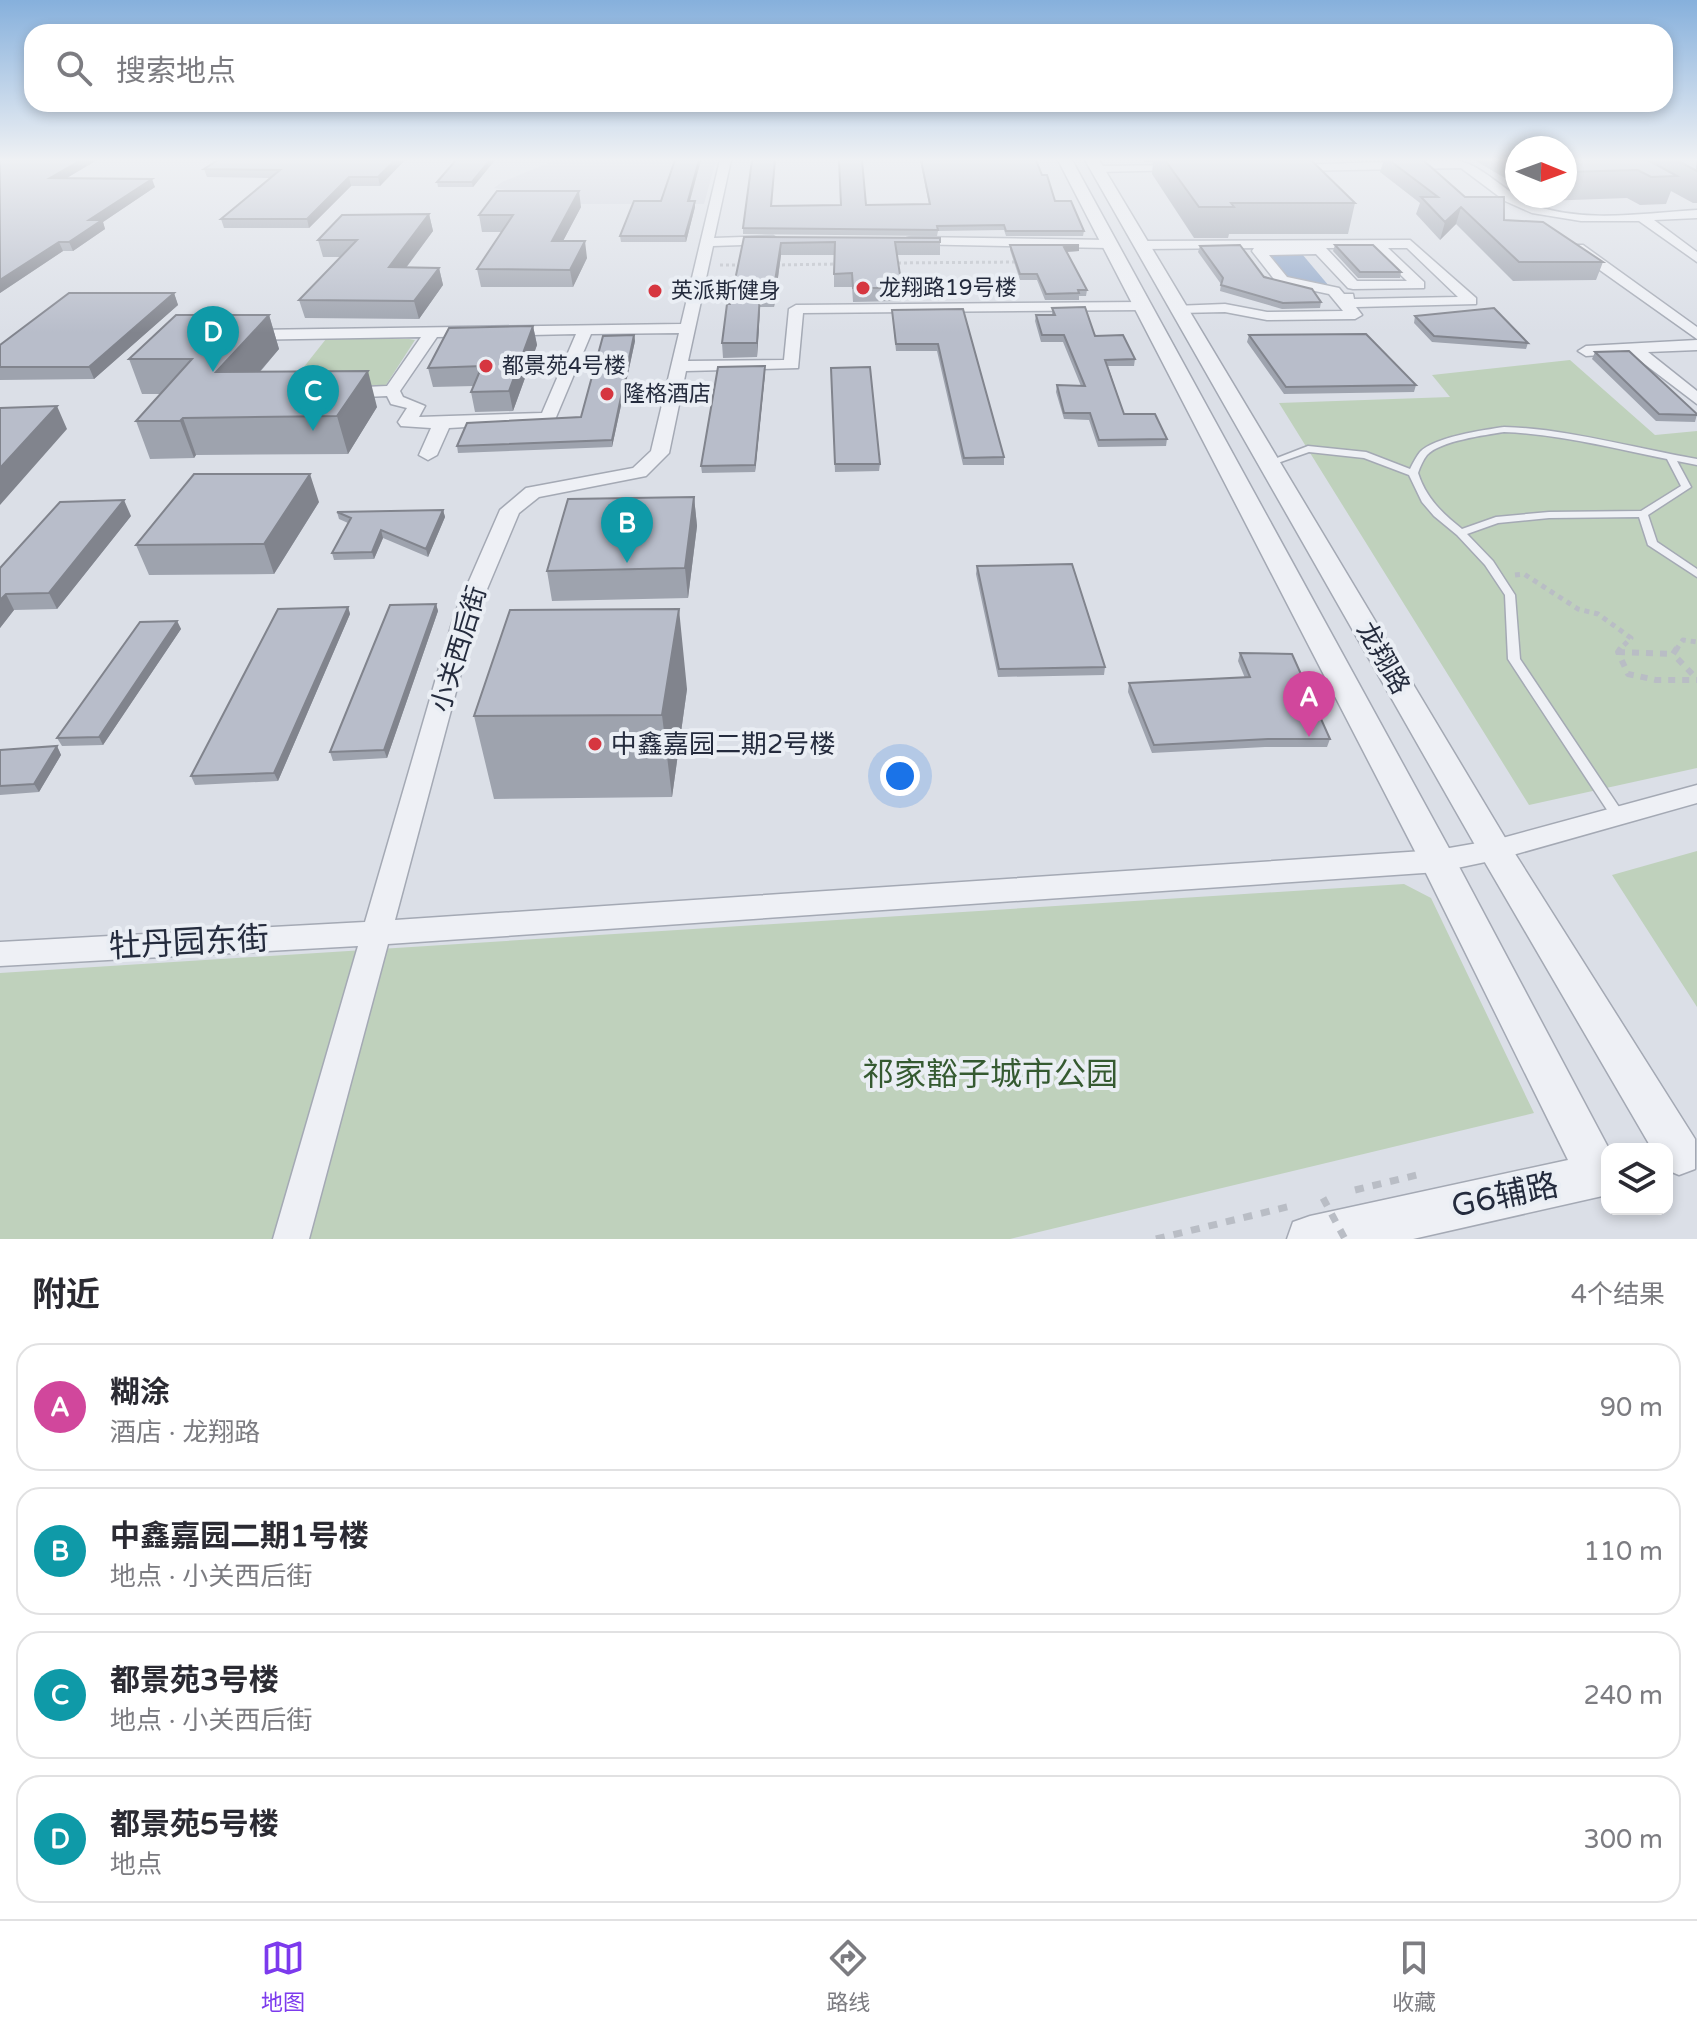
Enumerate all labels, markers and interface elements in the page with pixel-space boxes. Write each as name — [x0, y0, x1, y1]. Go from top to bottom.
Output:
search box — [24, 24, 1673, 112]
icon: search — [52, 46, 96, 90]
text: 搜索地点 — [116, 53, 236, 90]
north arrow — [1505, 136, 1577, 208]
place label: 龙翔路19号楼 — [879, 275, 1017, 301]
place label: 英派斯健身 — [671, 278, 781, 304]
marker: 龙翔路19号楼 — [854, 279, 872, 297]
marker: 英派斯健身 — [646, 282, 664, 300]
pin: D — [187, 306, 239, 372]
place label: 都景苑4号楼 — [502, 353, 626, 379]
marker: 都景苑4号楼 — [477, 357, 495, 375]
pin: C — [287, 365, 339, 431]
place label: 隆格酒店 — [623, 381, 711, 407]
marker: 隆格酒店 — [598, 385, 616, 403]
pin: B — [601, 497, 653, 563]
street label: 小关西后街 — [425, 582, 493, 716]
street label: 龙翔路 — [1350, 616, 1416, 700]
pin: A — [1283, 671, 1335, 737]
place label: 中鑫嘉园二期2号楼 — [611, 729, 835, 760]
marker: 中鑫嘉园二期2号楼 — [586, 735, 604, 753]
your location — [880, 756, 920, 796]
street label: 牡丹园东街 — [108, 920, 270, 966]
park label: 祁家豁子城市公园 — [862, 1056, 1118, 1094]
map controls — [1601, 1143, 1673, 1215]
button: layers — [1601, 1143, 1673, 1215]
street label: G6辅路 — [1448, 1166, 1562, 1226]
text: 附近 — [32, 1275, 100, 1316]
text: 4个结果 — [1571, 1279, 1665, 1310]
text: 糊涂 — [110, 1374, 170, 1411]
text: A — [50, 1392, 70, 1423]
text: 90 m — [1600, 1392, 1663, 1423]
text: 酒店 · 龙翔路 — [110, 1417, 260, 1448]
text: 中鑫嘉园二期1号楼 — [110, 1518, 369, 1555]
text: B — [51, 1536, 69, 1567]
text: 110 m — [1583, 1536, 1663, 1567]
text: 地点 · 小关西后街 — [110, 1561, 312, 1592]
text: 都景苑3号楼 — [110, 1662, 279, 1699]
text: C — [51, 1680, 69, 1711]
text: 240 m — [1583, 1680, 1663, 1711]
text: 地点 · 小关西后街 — [110, 1705, 312, 1736]
text: 都景苑5号楼 — [110, 1806, 279, 1843]
text: D — [50, 1824, 70, 1855]
text: 300 m — [1583, 1824, 1663, 1855]
text: 地点 — [110, 1849, 162, 1880]
tab: 地图 — [261, 1936, 305, 2016]
tab: 路线 — [826, 1936, 870, 2016]
tab: 收藏 — [1392, 1936, 1436, 2016]

